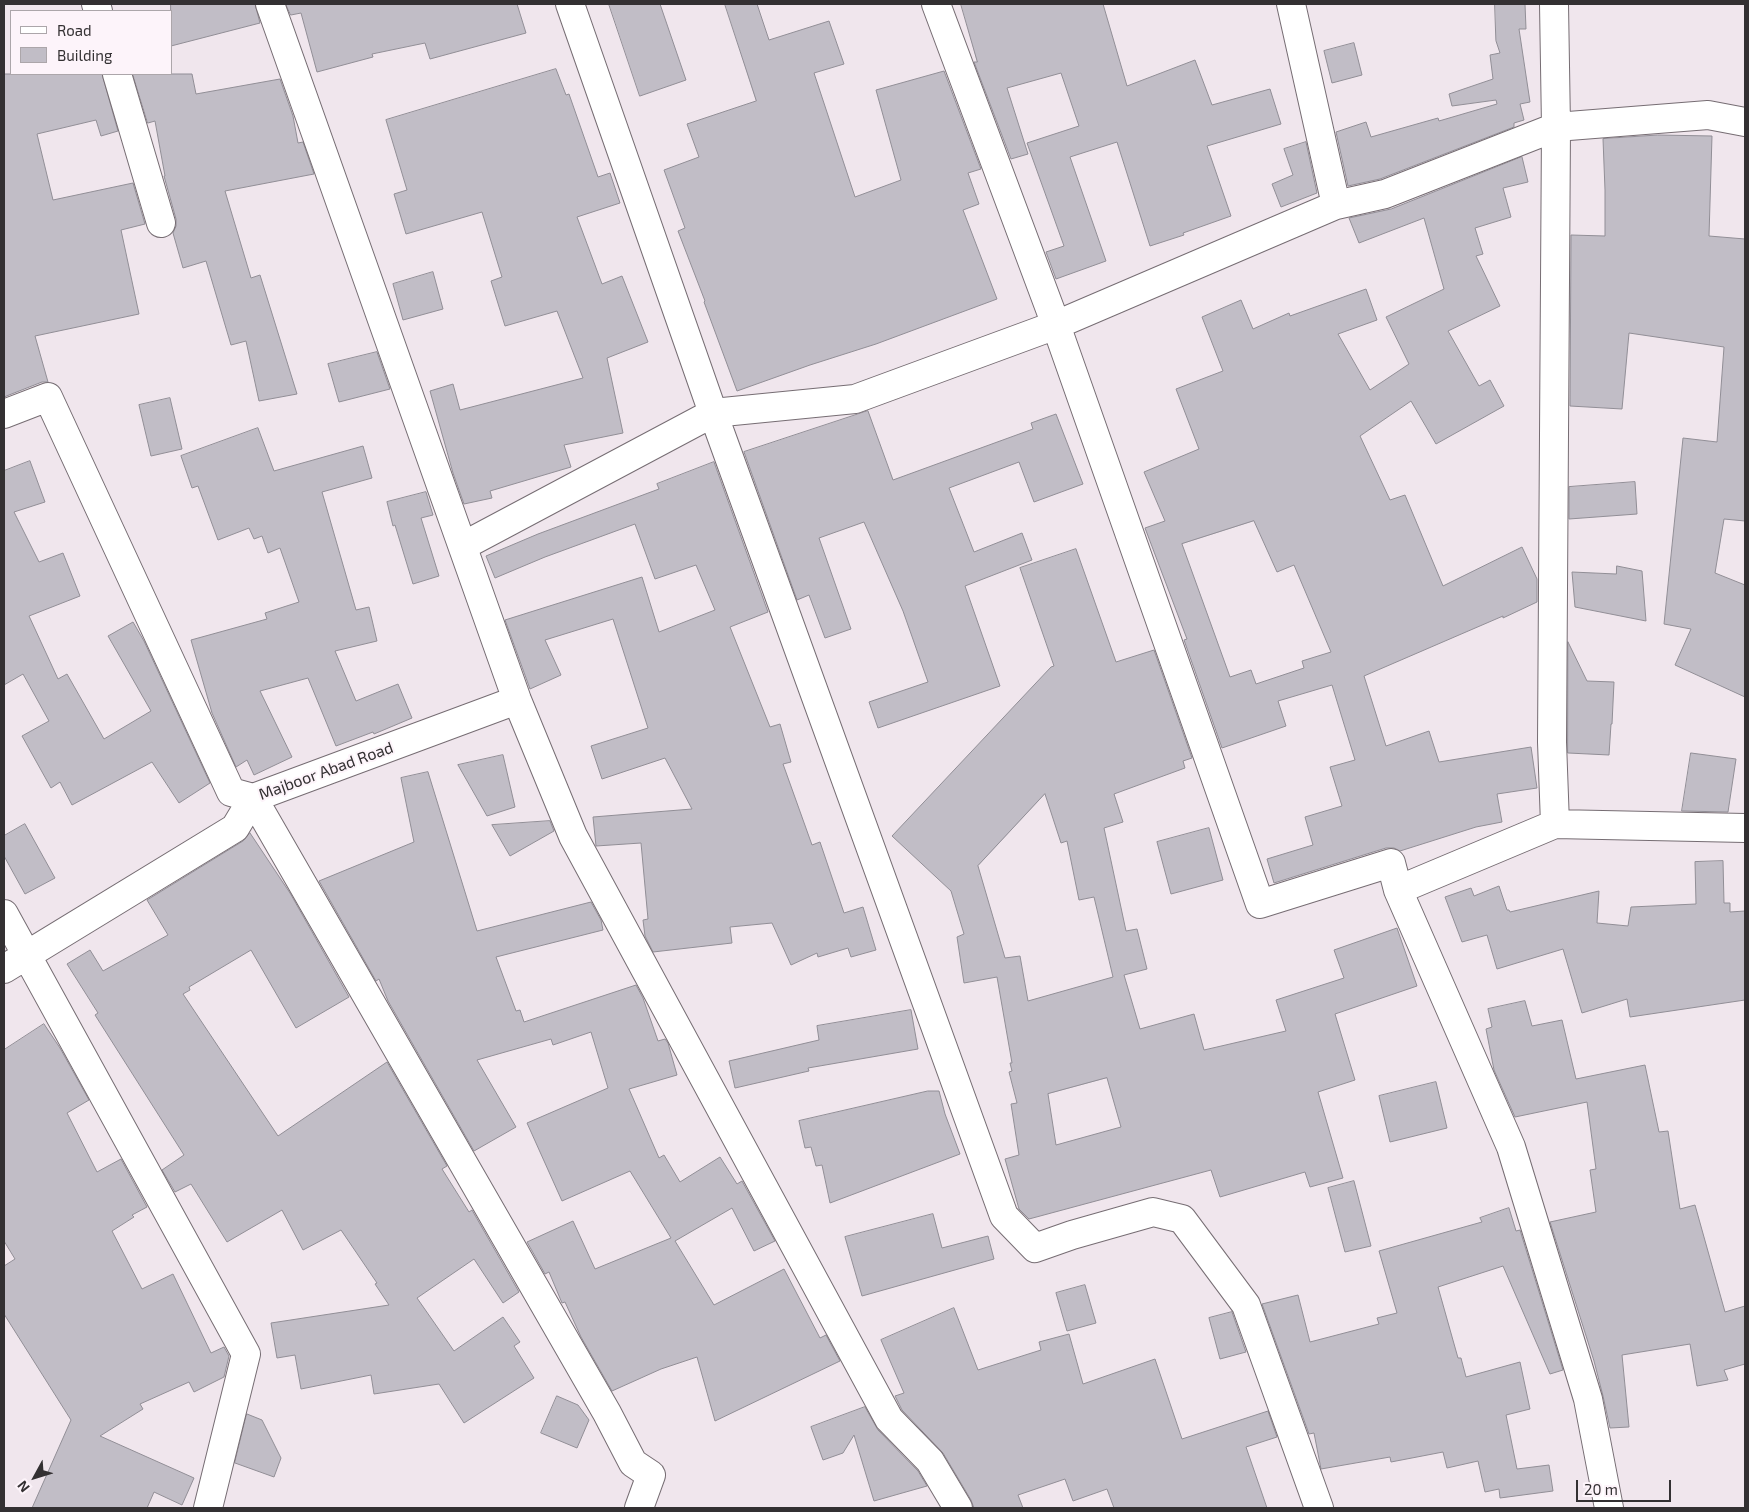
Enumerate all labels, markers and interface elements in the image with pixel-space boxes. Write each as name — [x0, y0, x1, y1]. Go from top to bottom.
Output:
legend — [10, 10, 172, 75]
text: Road — [57, 21, 92, 39]
text: Building — [57, 46, 112, 64]
street label: Majboor Abad Road — [256, 738, 396, 804]
north arrow — [10, 1452, 60, 1502]
scale bar — [1579, 1470, 1674, 1502]
text: N — [13, 1477, 33, 1496]
text: 20 m — [1584, 1480, 1618, 1498]

